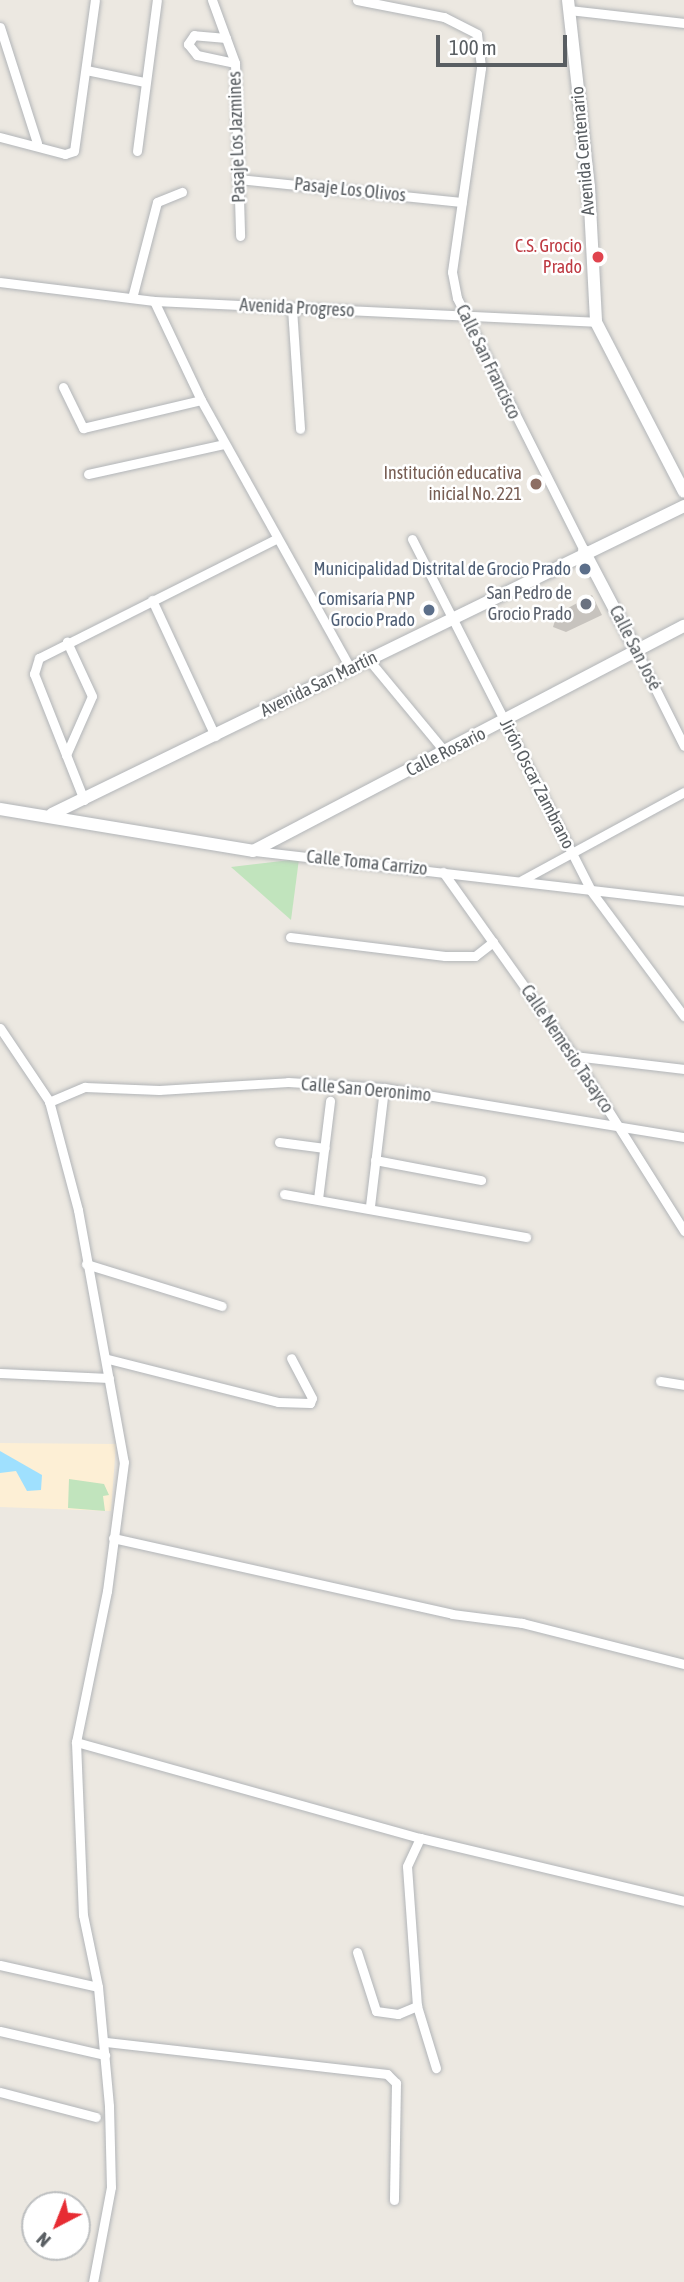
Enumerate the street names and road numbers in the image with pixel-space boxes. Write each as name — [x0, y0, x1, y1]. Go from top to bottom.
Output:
street label: Pasaje Los Jazmines — [224, 71, 250, 203]
street label: Avenida Centenario — [567, 85, 599, 217]
street label: Pasaje Los Olivos — [293, 173, 407, 207]
street label: Avenida Progreso — [239, 294, 355, 322]
street label: Calle San Francisco — [451, 301, 525, 423]
street label: Calle San José — [604, 602, 666, 694]
street label: Avenida San Martín — [257, 646, 381, 722]
street label: Jirón Oscar Zambrano — [495, 715, 579, 853]
street label: Calle Rosario — [403, 723, 489, 781]
street label: Calle Toma Carrizo — [305, 846, 429, 880]
street label: Calle Nemesio Tasayco — [516, 981, 618, 1117]
street label: Calle San Oeronimo — [300, 1074, 432, 1106]

